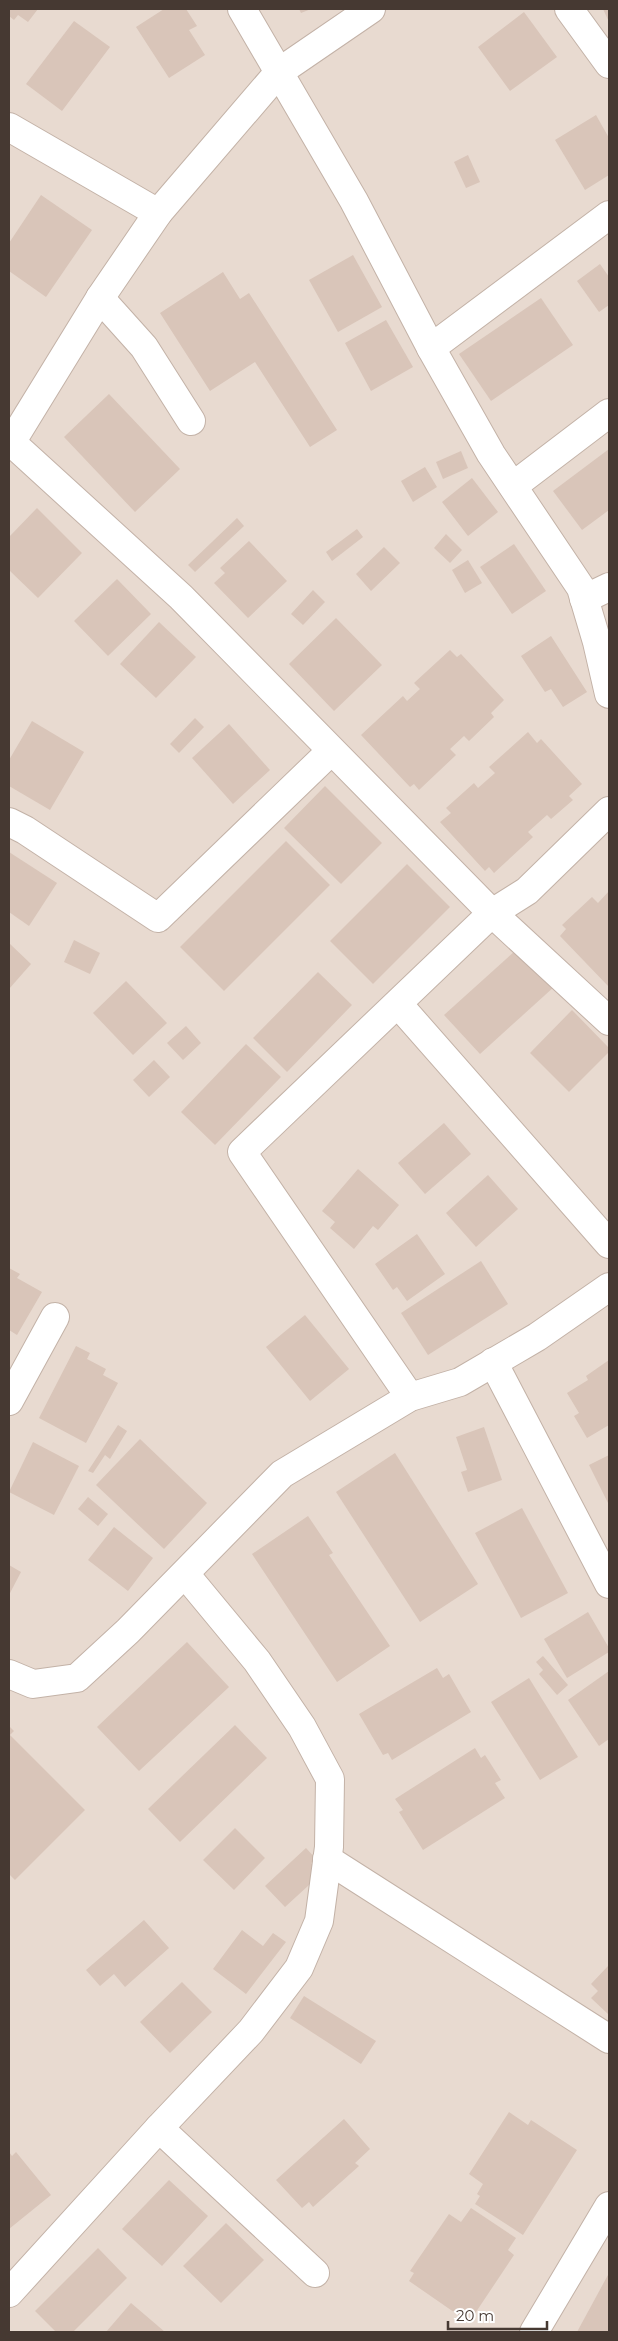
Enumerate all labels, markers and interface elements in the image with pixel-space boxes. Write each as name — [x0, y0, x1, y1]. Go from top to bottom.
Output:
scale bar — [448, 2298, 547, 2330]
text: 20 m — [456, 2306, 494, 2325]

